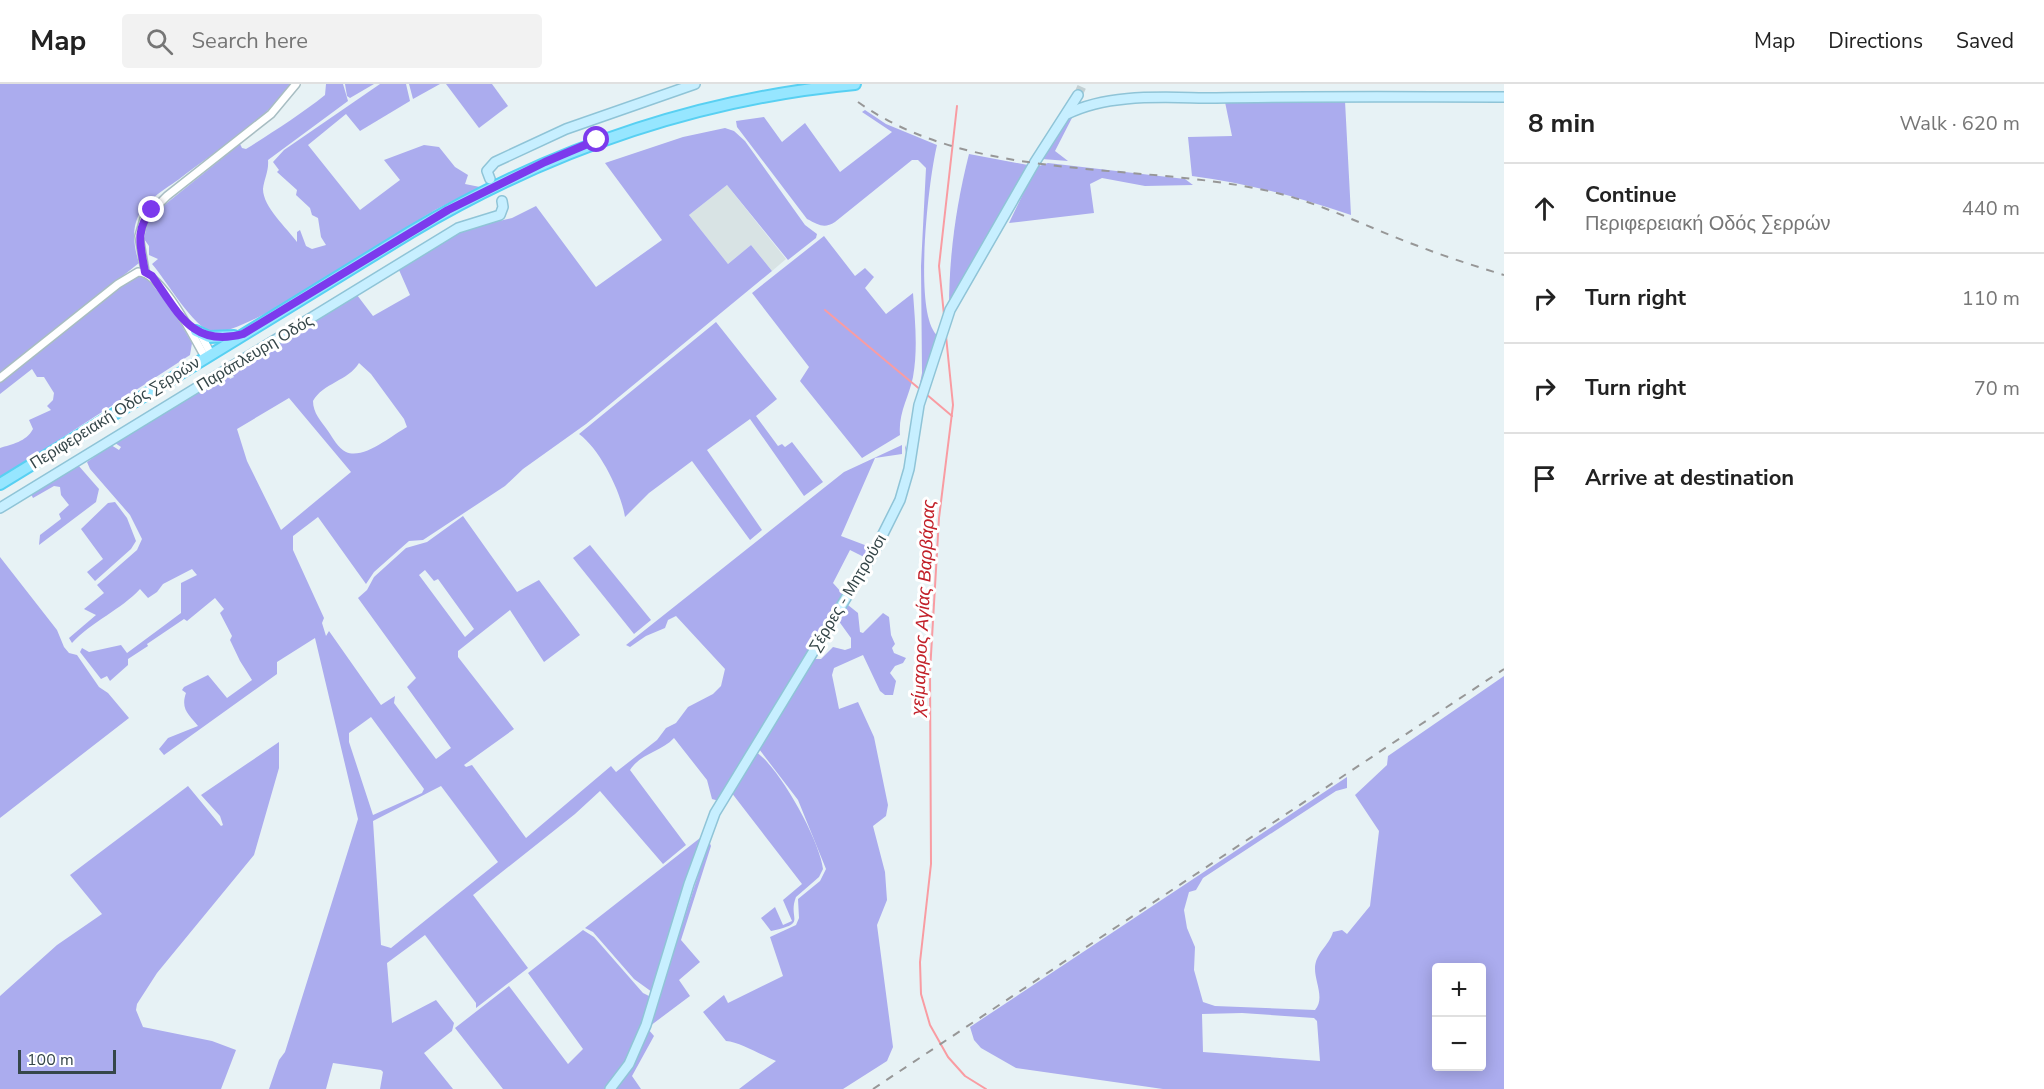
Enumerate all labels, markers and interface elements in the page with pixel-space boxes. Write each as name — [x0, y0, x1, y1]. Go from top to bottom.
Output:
search box — [122, 14, 542, 68]
text: Map — [30, 22, 86, 60]
icon: search — [143, 25, 176, 58]
text: Search here — [191, 26, 308, 56]
text: Map — [1754, 27, 1795, 55]
text: Directions — [1828, 27, 1923, 55]
text: Saved — [1956, 27, 2014, 55]
text: 8 min — [1528, 106, 1595, 141]
text: Walk · 620 m — [1900, 110, 2020, 137]
route start — [583, 126, 609, 152]
text: Continue — [1585, 180, 1676, 210]
icon: ahead — [1528, 192, 1561, 225]
text: 440 m — [1962, 195, 2020, 222]
route end — [138, 196, 164, 222]
text: Περιφερειακή Οδός Σερρών — [1585, 210, 1831, 237]
icon: right — [1528, 282, 1561, 315]
text: Turn right — [1585, 283, 1686, 313]
text: 110 m — [1962, 285, 2020, 312]
street label: Παράπλευρη Οδός — [193, 309, 318, 397]
street label: Περιφερειακή Οδός Σερρών — [26, 352, 204, 474]
icon: right — [1528, 372, 1561, 405]
text: Turn right — [1585, 373, 1686, 403]
text: 70 m — [1974, 375, 2020, 402]
icon: arrive — [1528, 462, 1561, 495]
text: Arrive at destination — [1585, 463, 1794, 493]
water label: χείμαρρος Αγίας Βαρβάρας — [905, 499, 941, 719]
street label: Σέρρες - Μητρούσι — [804, 530, 892, 656]
map controls — [1432, 963, 1486, 1071]
button: + — [1432, 963, 1486, 1017]
button: − — [1432, 1017, 1486, 1071]
scale bar — [18, 1047, 116, 1074]
text: 100 m — [27, 1049, 74, 1071]

